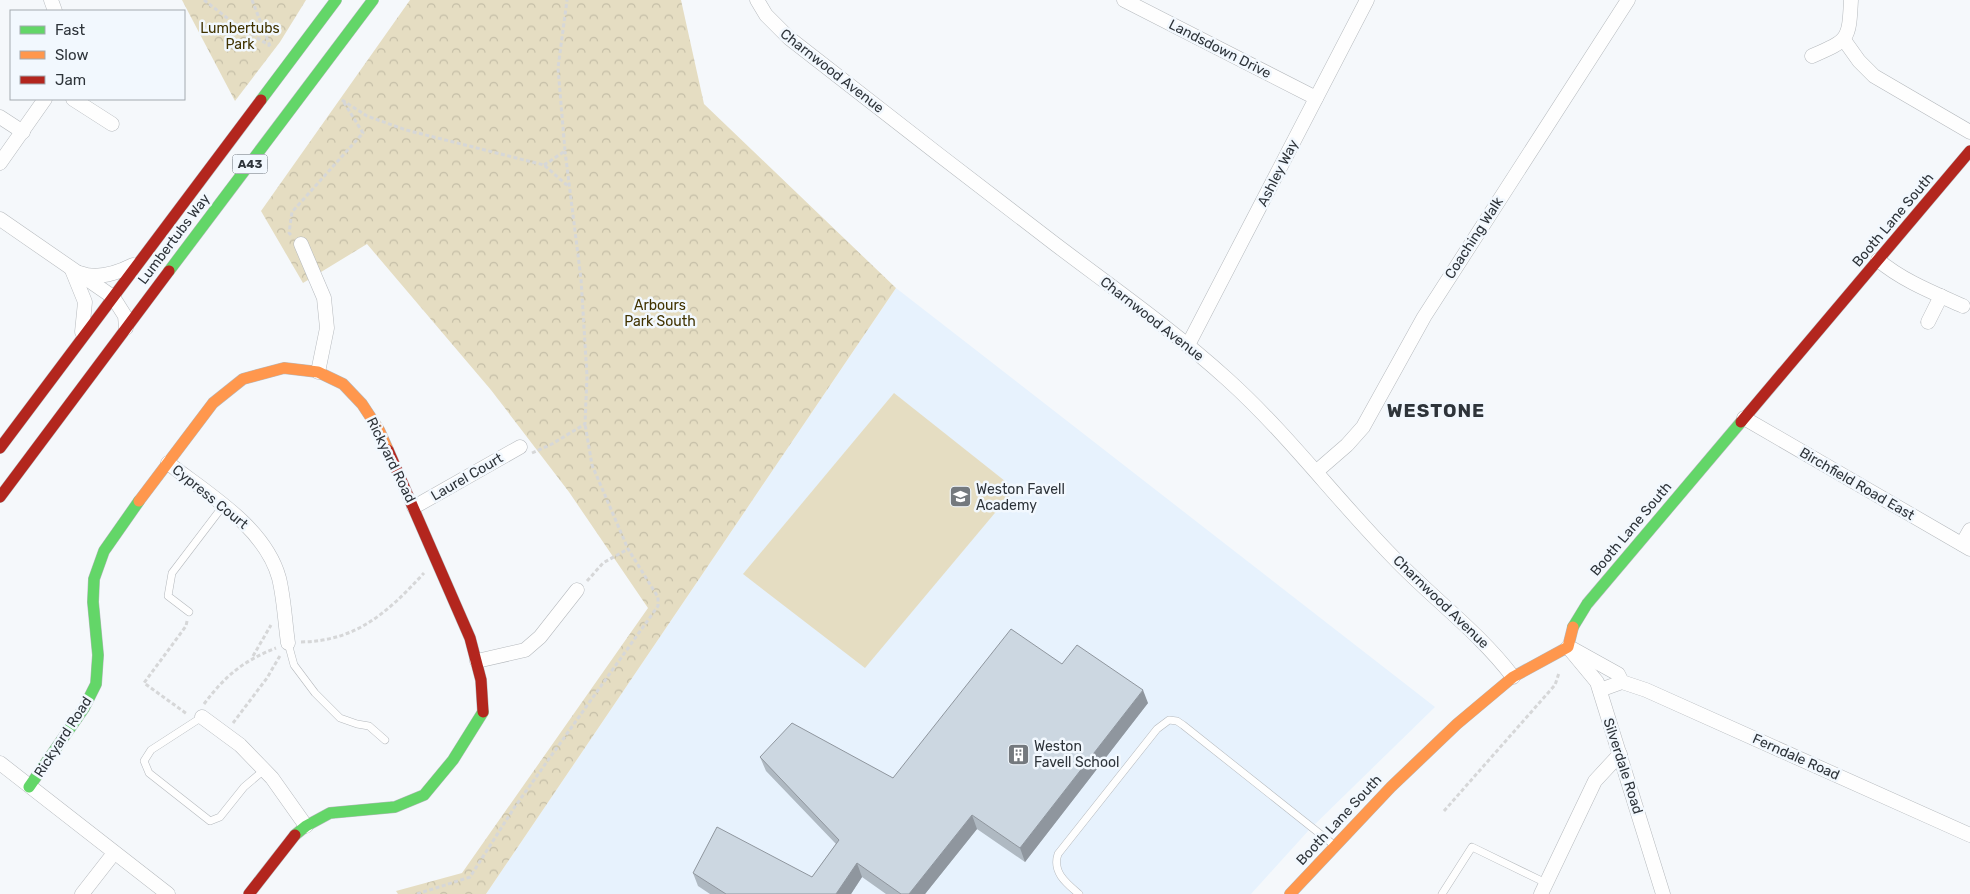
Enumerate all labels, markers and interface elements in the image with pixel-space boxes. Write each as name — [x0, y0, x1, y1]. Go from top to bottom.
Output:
legend — [10, 10, 185, 100]
street label: Landsdown Drive — [1166, 16, 1274, 82]
park label: Lumbertubs Park — [200, 20, 280, 53]
text: Fast — [55, 21, 85, 39]
street label: Charnwood Avenue — [777, 25, 887, 117]
text: Slow — [55, 46, 88, 64]
text: Jam — [55, 71, 86, 89]
street label: Ashley Way — [1254, 136, 1302, 209]
road number: A43 — [232, 154, 268, 173]
street label: Booth Lane South — [1849, 170, 1937, 270]
street label: Lumbertubs Way — [134, 190, 214, 288]
street label: Coaching Walk — [1441, 193, 1507, 282]
street label: Charnwood Avenue — [1097, 273, 1207, 365]
park label: Arbours Park South — [624, 297, 696, 330]
district label: WESTONE — [1387, 399, 1485, 422]
street label: Rickyard Road — [363, 415, 419, 505]
street label: Birchfield Road East — [1796, 444, 1918, 524]
street label: Laurel Court — [428, 449, 507, 504]
street label: Cypress Court — [169, 461, 252, 533]
street label: Booth Lane South — [1587, 479, 1675, 579]
place label: Weston Favell Academy — [976, 481, 1065, 514]
school or university icon: Weston Favell Academy — [948, 485, 972, 509]
street label: Charnwood Avenue — [1389, 552, 1493, 652]
street label: Rickyard Road — [31, 693, 95, 781]
street label: Silverdale Road — [1599, 716, 1647, 816]
street label: Ferndale Road — [1750, 730, 1842, 784]
place label: Weston Favell School — [1034, 738, 1119, 771]
building icon: Weston Favell School — [1006, 742, 1030, 766]
street label: Booth Lane South — [1293, 771, 1385, 869]

